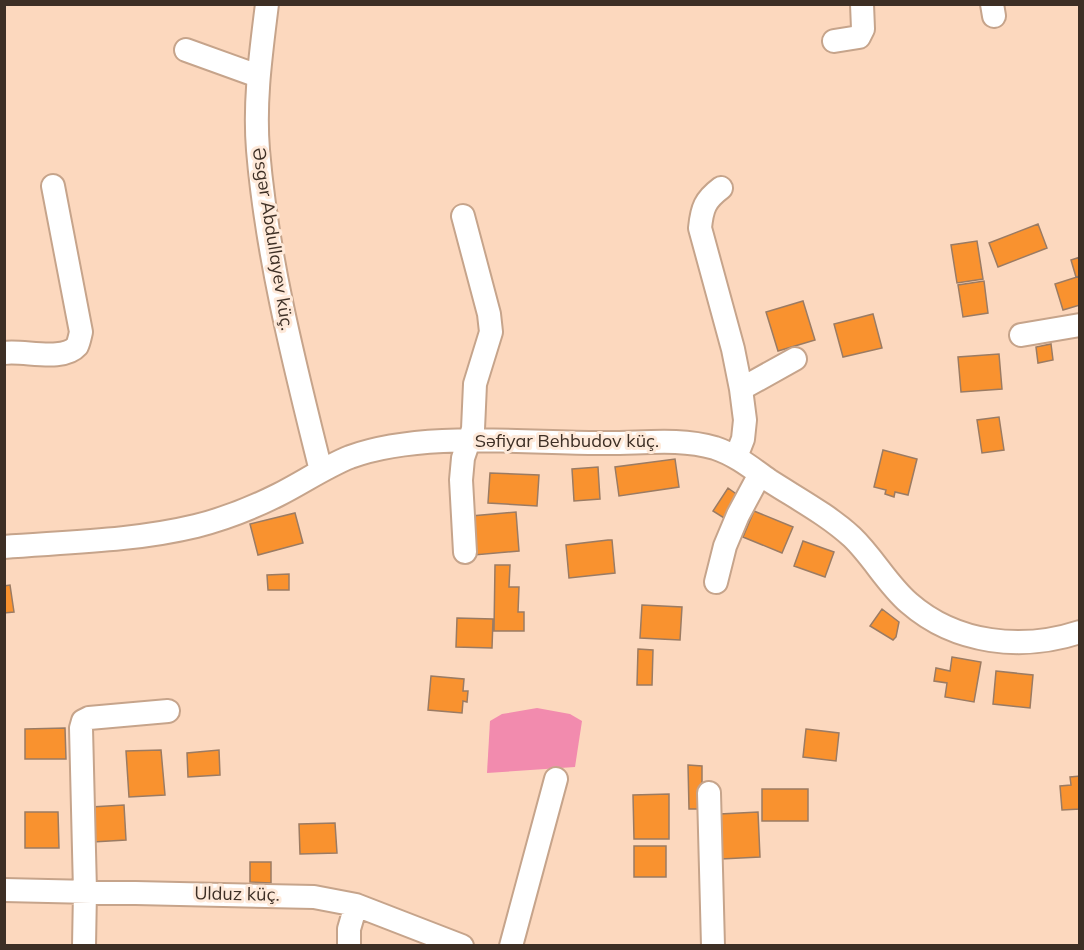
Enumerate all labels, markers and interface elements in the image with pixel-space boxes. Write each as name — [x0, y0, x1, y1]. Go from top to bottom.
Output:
street label: Əsgər Abdullayev küç. — [248, 146, 299, 332]
street label: Səfiyar Behbudov küç. — [475, 429, 659, 452]
street label: Ulduz küç. — [194, 881, 280, 906]

